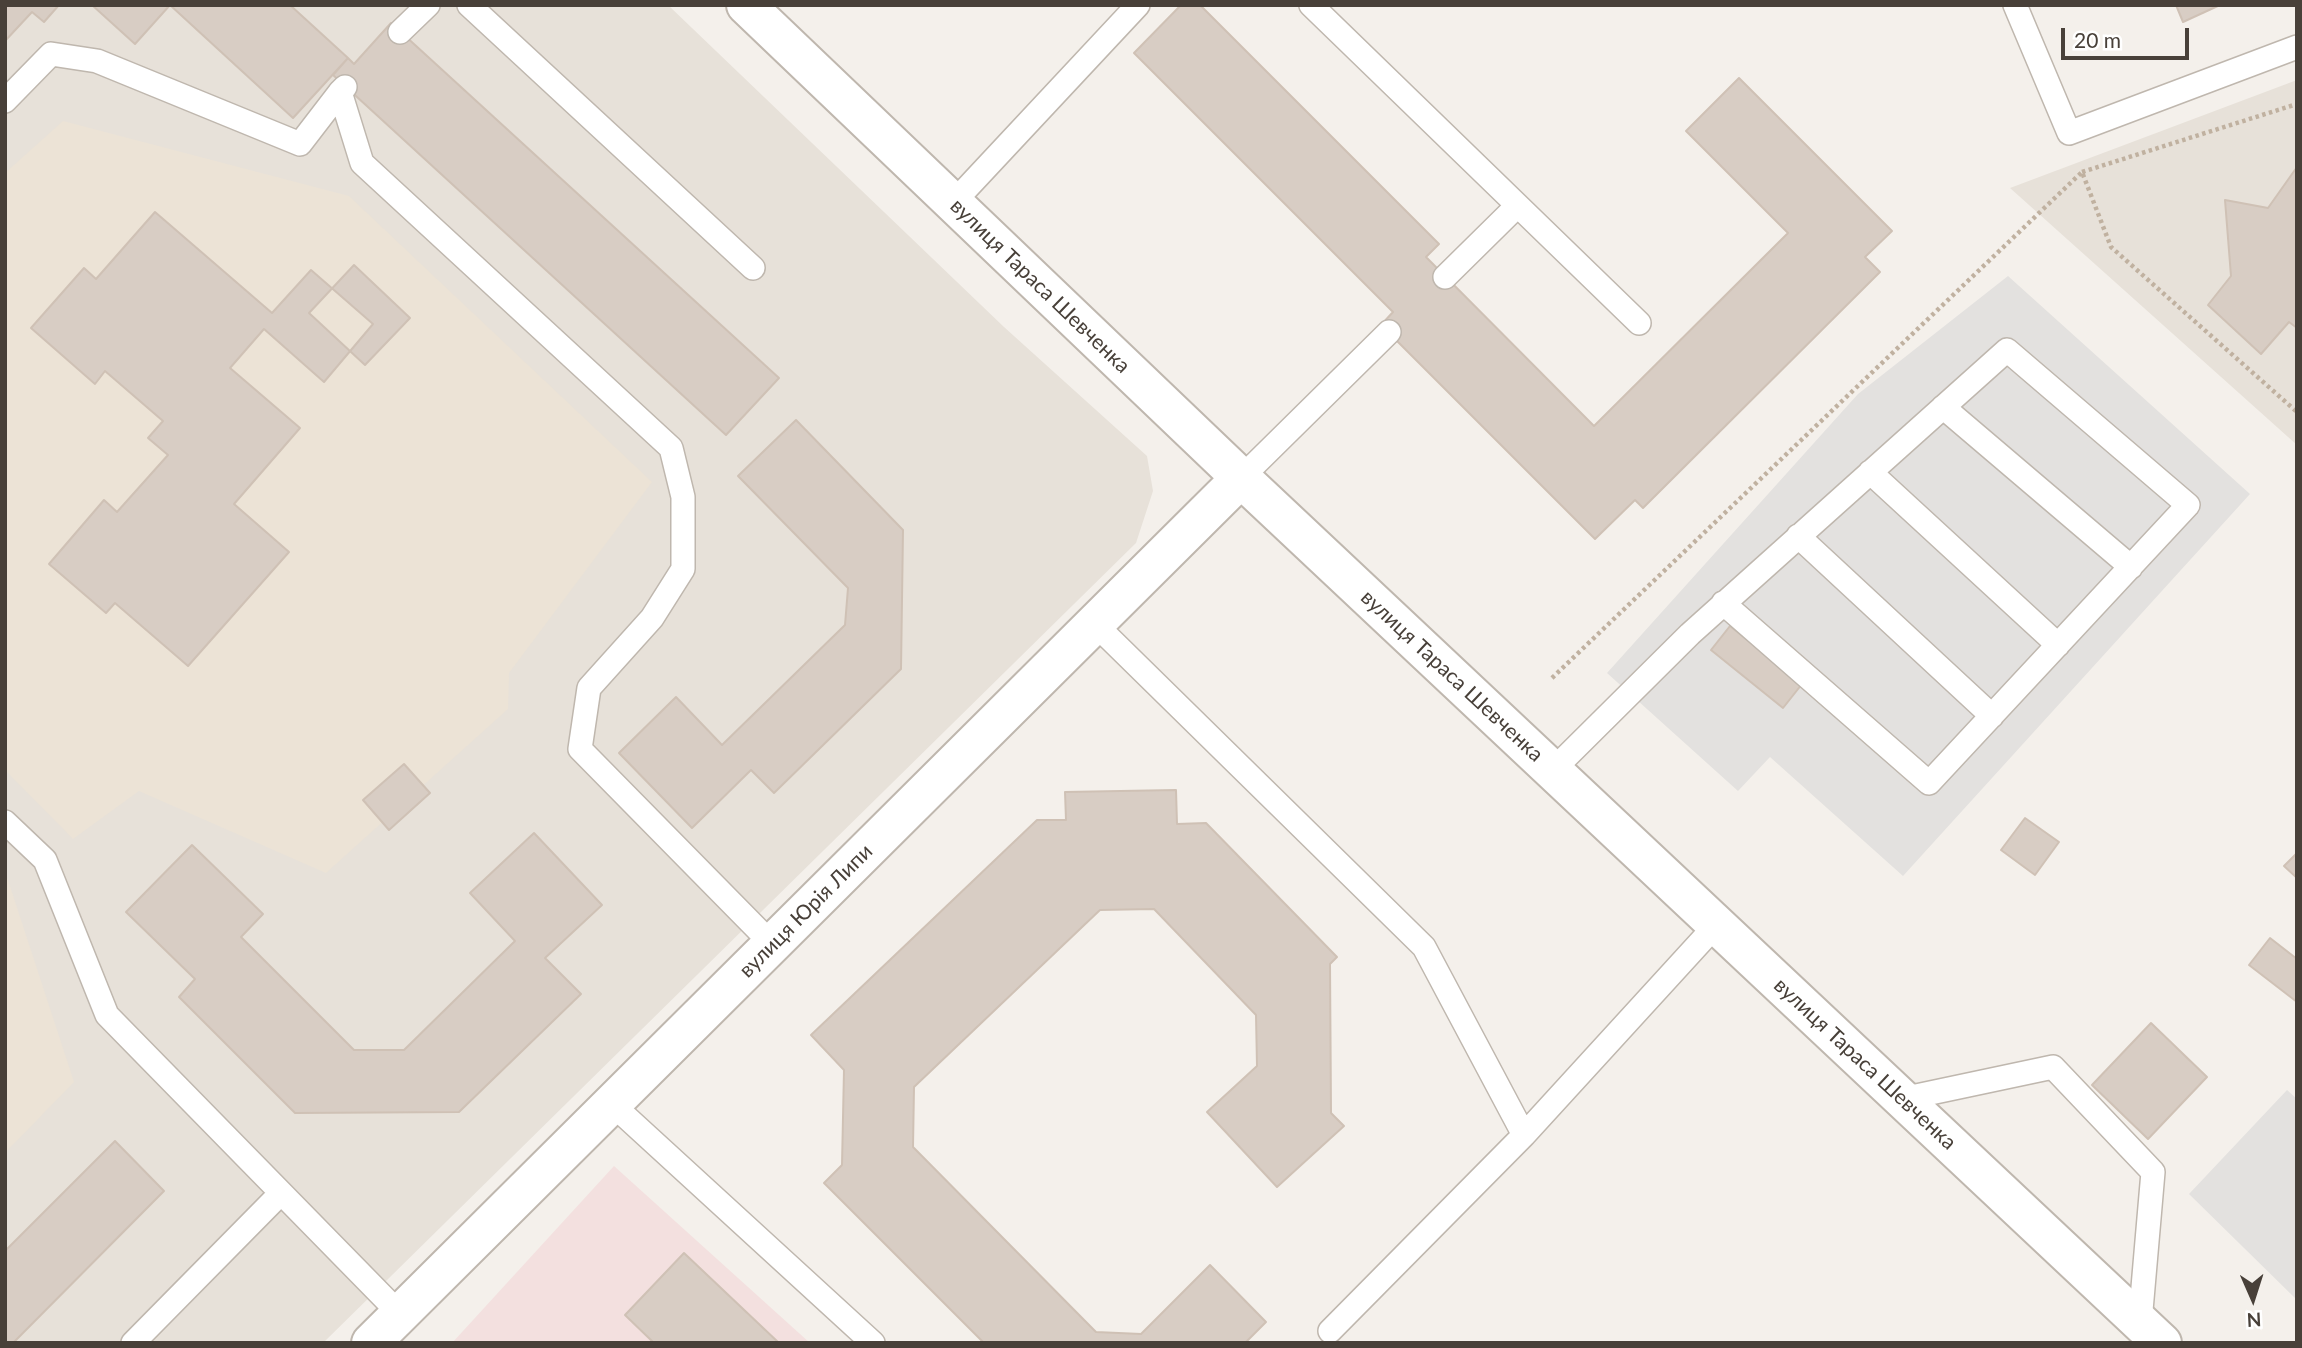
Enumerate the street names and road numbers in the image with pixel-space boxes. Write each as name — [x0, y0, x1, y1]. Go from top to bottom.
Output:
street label: вулиця Тараса Шевченка — [945, 194, 1135, 378]
street label: вулиця Тараса Шевченка — [1356, 585, 1548, 767]
street label: вулиця Юрія Липи — [734, 839, 878, 983]
street label: вулиця Тараса Шевченка — [1769, 973, 1961, 1155]

